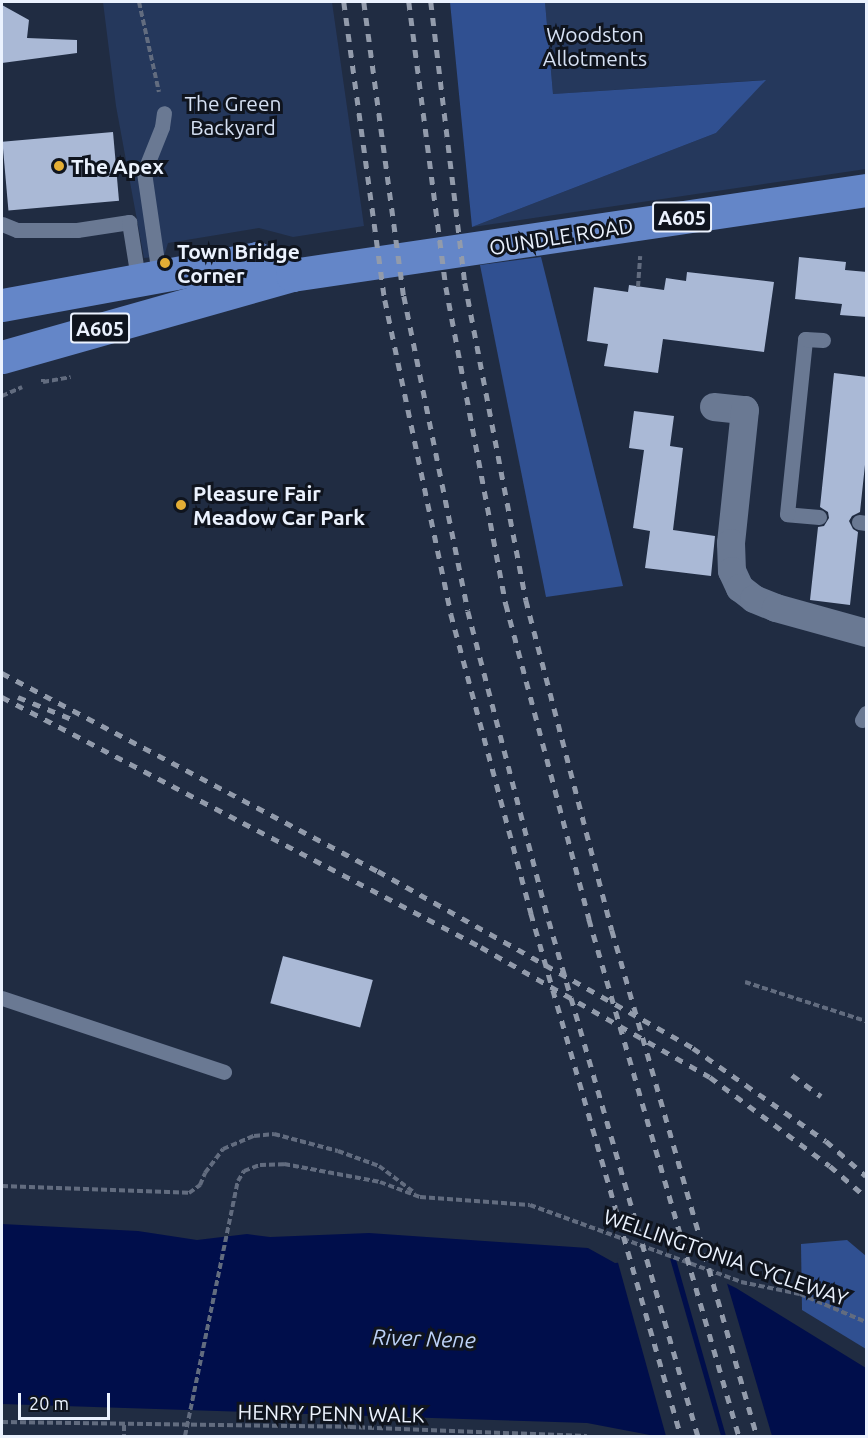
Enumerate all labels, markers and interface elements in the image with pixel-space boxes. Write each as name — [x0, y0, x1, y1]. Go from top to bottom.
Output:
park label: Woodston Allotments — [543, 21, 647, 71]
park label: The Green Backyard — [184, 90, 282, 140]
place label: The Apex — [71, 153, 164, 179]
marker: The Apex — [52, 159, 66, 173]
road number: A605 — [652, 200, 712, 234]
street label: OUNDLE ROAD — [487, 212, 635, 260]
place label: Town Bridge Corner — [177, 238, 300, 288]
marker: Town Bridge Corner — [158, 256, 172, 270]
road number: A605 — [70, 311, 130, 345]
place label: Pleasure Fair Meadow Car Park — [193, 480, 365, 530]
marker: Pleasure Fair Meadow Car Park — [174, 498, 188, 512]
street label: WELLINGTONIA CYCLEWAY — [600, 1203, 852, 1311]
water label: River Nene — [372, 1323, 476, 1353]
scale bar — [21, 1381, 112, 1419]
text: 20 m — [29, 1393, 69, 1413]
street label: HENRY PENN WALK — [237, 1399, 425, 1427]

